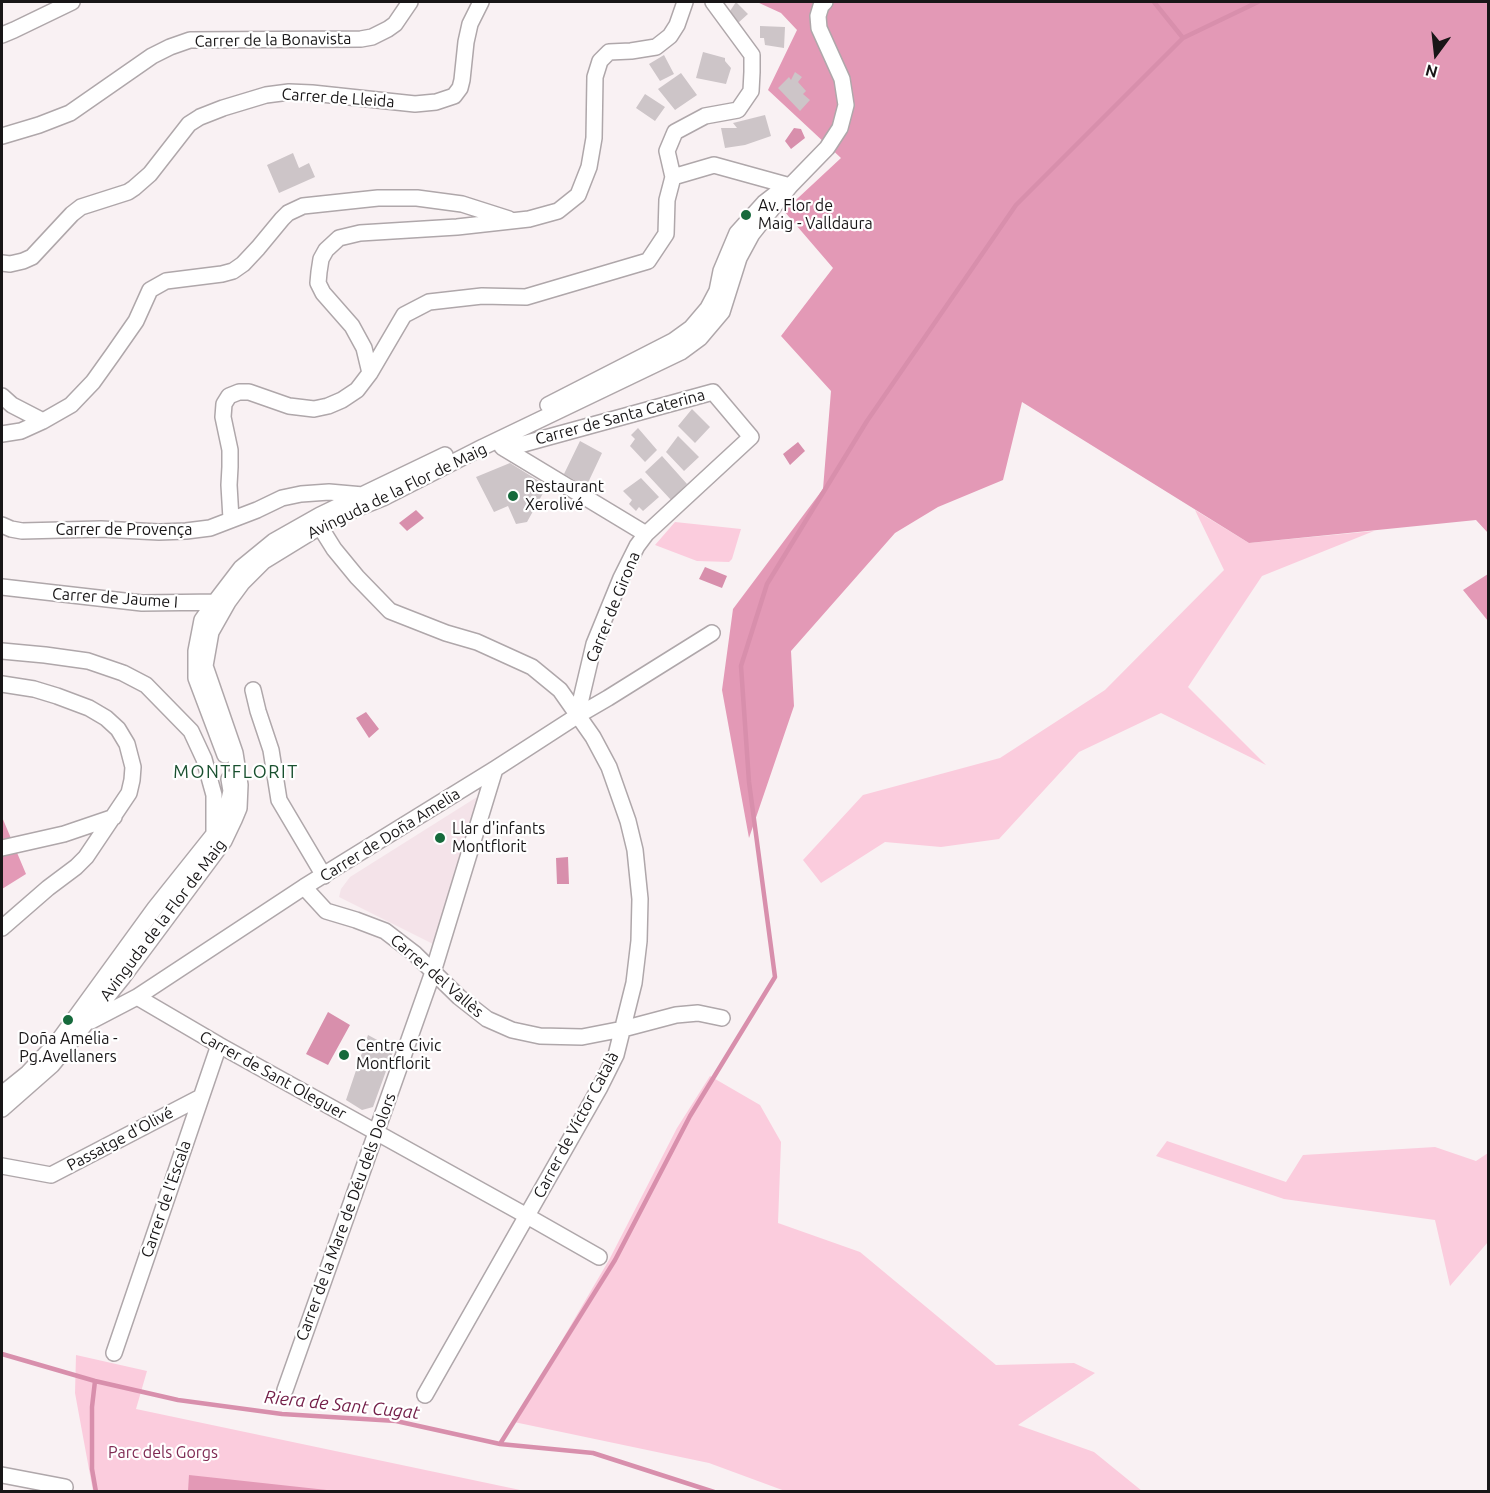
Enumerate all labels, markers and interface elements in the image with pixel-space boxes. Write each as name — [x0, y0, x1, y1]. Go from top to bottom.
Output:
north arrow — [1406, 24, 1466, 84]
street label: Carrer de la Bonavista — [195, 29, 351, 51]
text: N — [1423, 61, 1439, 82]
street label: Carrer de Lleida — [281, 84, 395, 112]
place label: Av. Flor de Maig - Valldaura — [758, 196, 873, 234]
marker: Av. Flor de Maig - Valldaura — [739, 208, 753, 222]
street label: Carrer de Santa Caterina — [533, 385, 707, 449]
street label: Avinguda de la Flor de Maig — [304, 439, 490, 543]
place label: Restaurant Xerolivé — [525, 477, 604, 515]
marker: Restaurant Xerolivé — [506, 489, 520, 503]
street label: Carrer de Provença — [56, 520, 192, 540]
street label: Carrer de Girona — [582, 549, 644, 665]
street label: Carrer de Jaume I — [51, 584, 179, 612]
district label: MONTFLORIT — [173, 761, 299, 783]
street label: Carrer de Doña Amelia — [316, 784, 464, 886]
place label: Llar d'infants Montflorit — [452, 819, 545, 857]
marker: Llar d'infants Montflorit — [433, 831, 447, 845]
street label: Avinguda de la Flor de Maig — [96, 835, 230, 1005]
street label: Carrer del Vallès — [387, 930, 487, 1022]
marker: Doña Amelia - Pg.Avellaners — [61, 1013, 75, 1027]
street label: Carrer de Sant Oleguer — [196, 1027, 350, 1123]
place label: Doña Amelia - Pg.Avellaners — [18, 1029, 118, 1067]
place label: Centre Civic Montflorit — [356, 1036, 441, 1074]
marker: Centre Civic Montflorit — [337, 1048, 351, 1062]
street label: Carrer de Víctor Català — [529, 1049, 623, 1201]
street label: Carrer de la Mare de Déu dels Dolors — [292, 1090, 400, 1344]
street label: Passatge d'Olivé — [63, 1103, 177, 1175]
street label: Carrer de l'Escala — [137, 1138, 195, 1260]
water label: Riera de Sant Cugat — [263, 1386, 421, 1424]
park label: Parc dels Gorgs — [108, 1443, 218, 1463]

